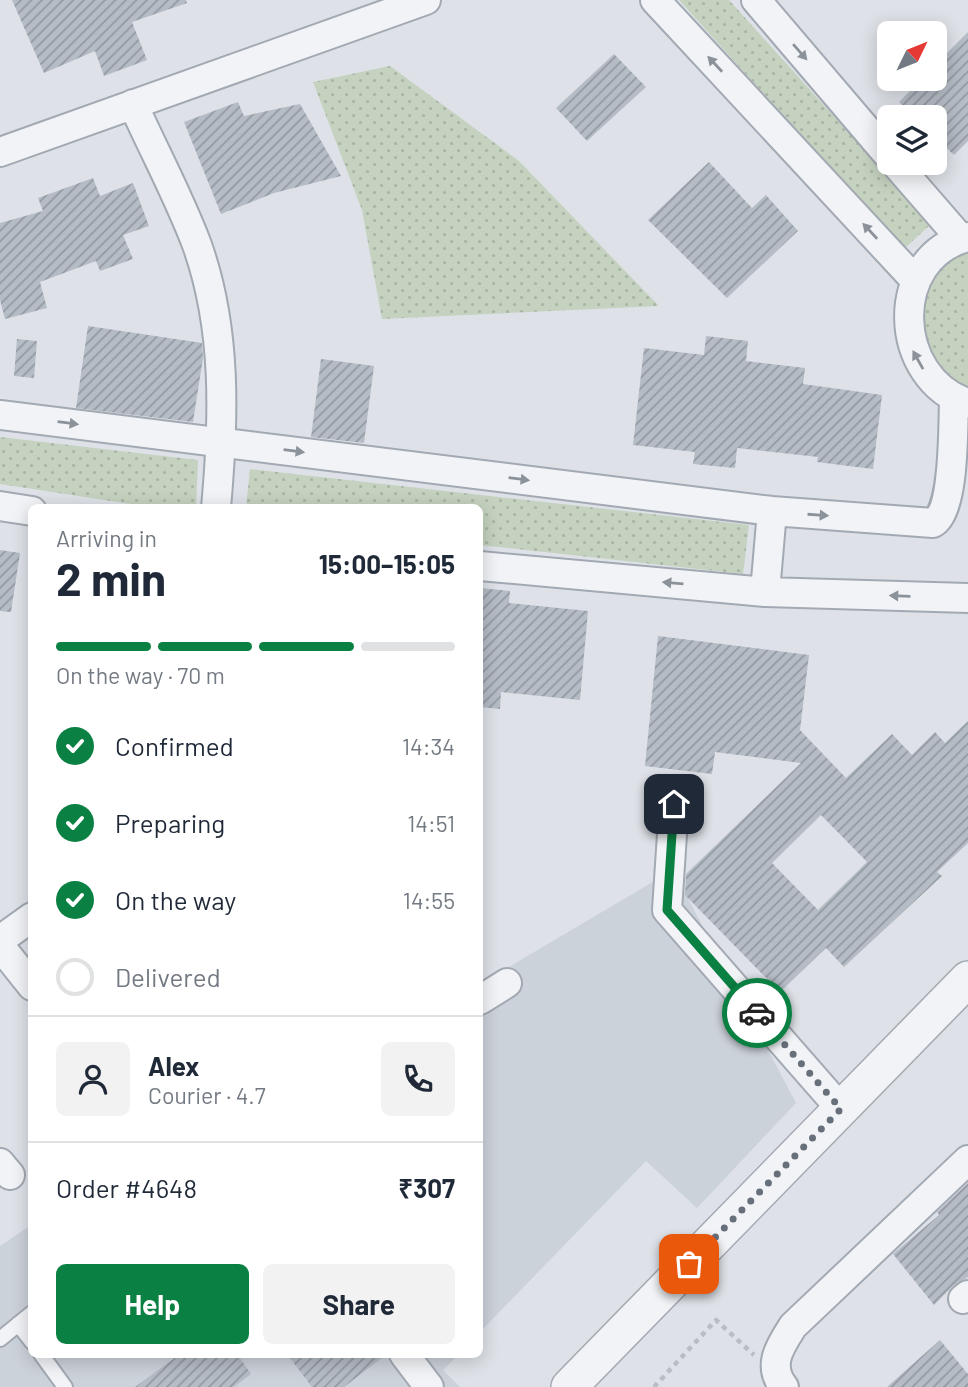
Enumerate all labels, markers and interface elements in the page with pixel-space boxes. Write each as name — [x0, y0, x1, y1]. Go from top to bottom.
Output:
north arrow — [877, 21, 947, 91]
map controls — [877, 21, 947, 175]
one-way arrow — [792, 43, 808, 61]
one-way arrow — [707, 55, 723, 73]
button: layers — [877, 105, 947, 175]
one-way arrow — [862, 222, 878, 240]
one-way arrow — [912, 350, 924, 369]
one-way arrow — [57, 418, 79, 429]
one-way arrow — [283, 445, 305, 456]
one-way arrow — [508, 474, 530, 485]
one-way arrow — [807, 510, 829, 521]
text: Arriving in — [56, 524, 157, 552]
text: 15:00–15:05 — [319, 548, 455, 579]
text: 2 min — [56, 550, 166, 605]
one-way arrow — [662, 578, 684, 589]
one-way arrow — [889, 590, 911, 601]
text: On the way · 70 m — [56, 661, 225, 689]
icon: check — [56, 727, 94, 765]
text: Confirmed — [115, 730, 234, 761]
text: 14:34 — [402, 732, 455, 760]
pin — [644, 774, 704, 834]
icon: home — [655, 785, 693, 823]
icon: check — [56, 804, 94, 842]
text: Preparing — [115, 807, 225, 838]
text: 14:51 — [407, 809, 455, 837]
icon: check — [56, 881, 94, 919]
text: On the way — [115, 884, 236, 915]
text: 14:55 — [403, 886, 455, 914]
text: Delivered — [115, 961, 221, 992]
courier — [722, 978, 792, 1048]
icon: car — [738, 994, 776, 1032]
button: person — [56, 1042, 130, 1116]
button: phone — [381, 1042, 455, 1116]
text: Alex — [148, 1050, 199, 1081]
text: Courier · 4.7 — [148, 1081, 266, 1109]
text: Order #4648 — [56, 1172, 197, 1203]
text: ₹307 — [398, 1172, 455, 1203]
pin — [659, 1234, 719, 1294]
icon: bag — [670, 1245, 708, 1283]
button: Help — [56, 1264, 249, 1344]
button: Share — [263, 1264, 455, 1344]

